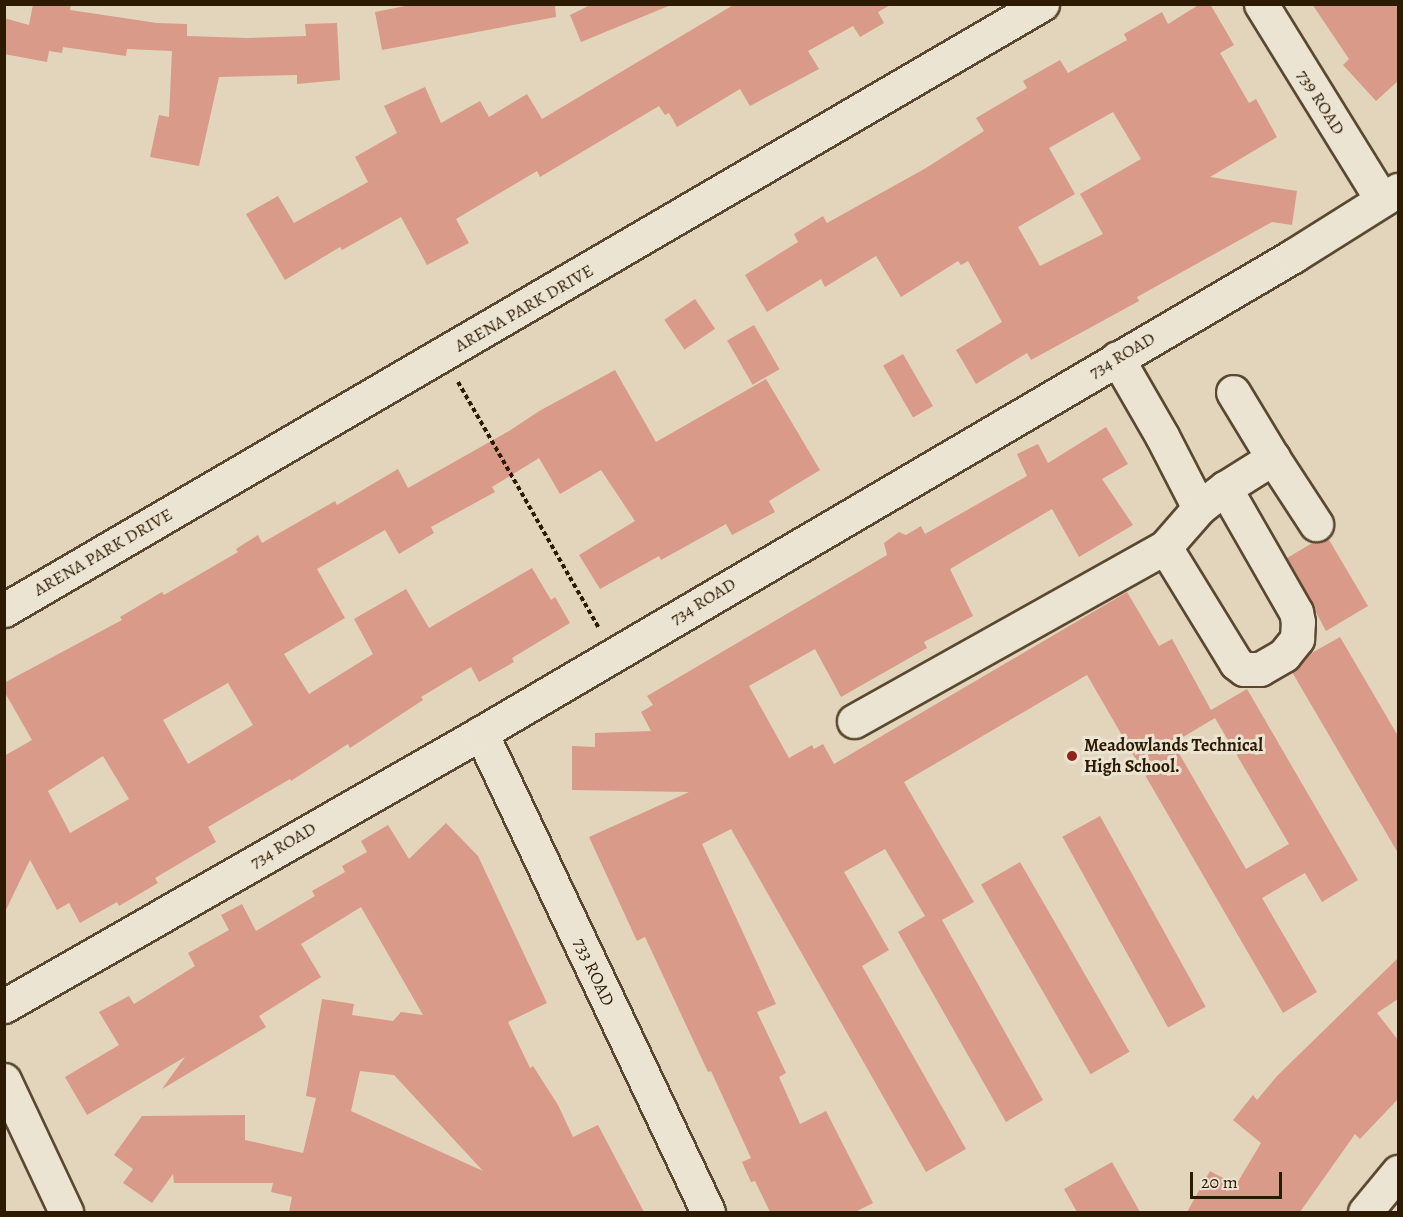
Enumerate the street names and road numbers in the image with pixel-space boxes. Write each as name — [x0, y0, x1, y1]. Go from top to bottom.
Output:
street label: 739 ROAD — [1292, 65, 1350, 139]
street label: ARENA PARK DRIVE — [451, 259, 597, 357]
street label: 734 ROAD — [1085, 327, 1159, 383]
street label: ARENA PARK DRIVE — [30, 503, 176, 601]
street label: 734 ROAD — [666, 573, 740, 629]
street label: 734 ROAD — [246, 817, 320, 873]
street label: 733 ROAD — [569, 935, 619, 1009]

